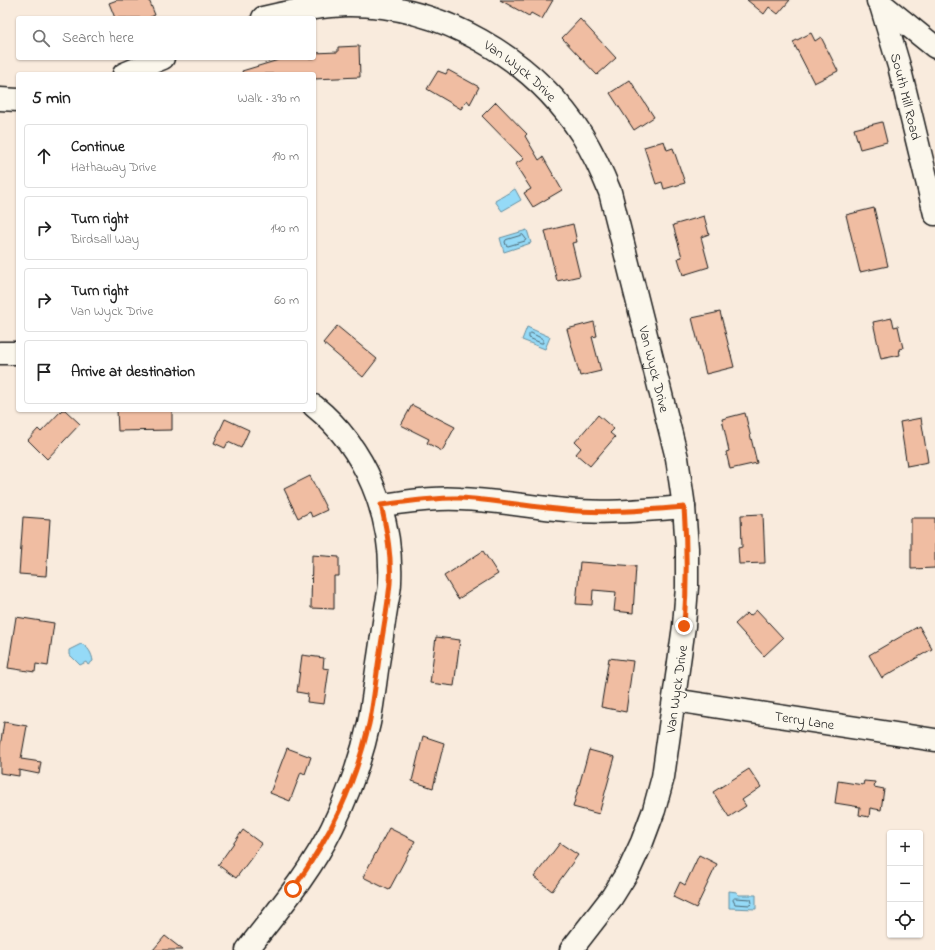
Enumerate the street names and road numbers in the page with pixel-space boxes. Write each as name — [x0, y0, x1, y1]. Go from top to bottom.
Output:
street label: Van Wyck Drive — [479, 35, 561, 108]
street label: South Mill Road — [884, 51, 926, 142]
street label: Van Wyck Drive — [632, 323, 674, 416]
street label: Van Wyck Drive — [661, 643, 695, 736]
street label: Terry Lane — [773, 707, 836, 737]

